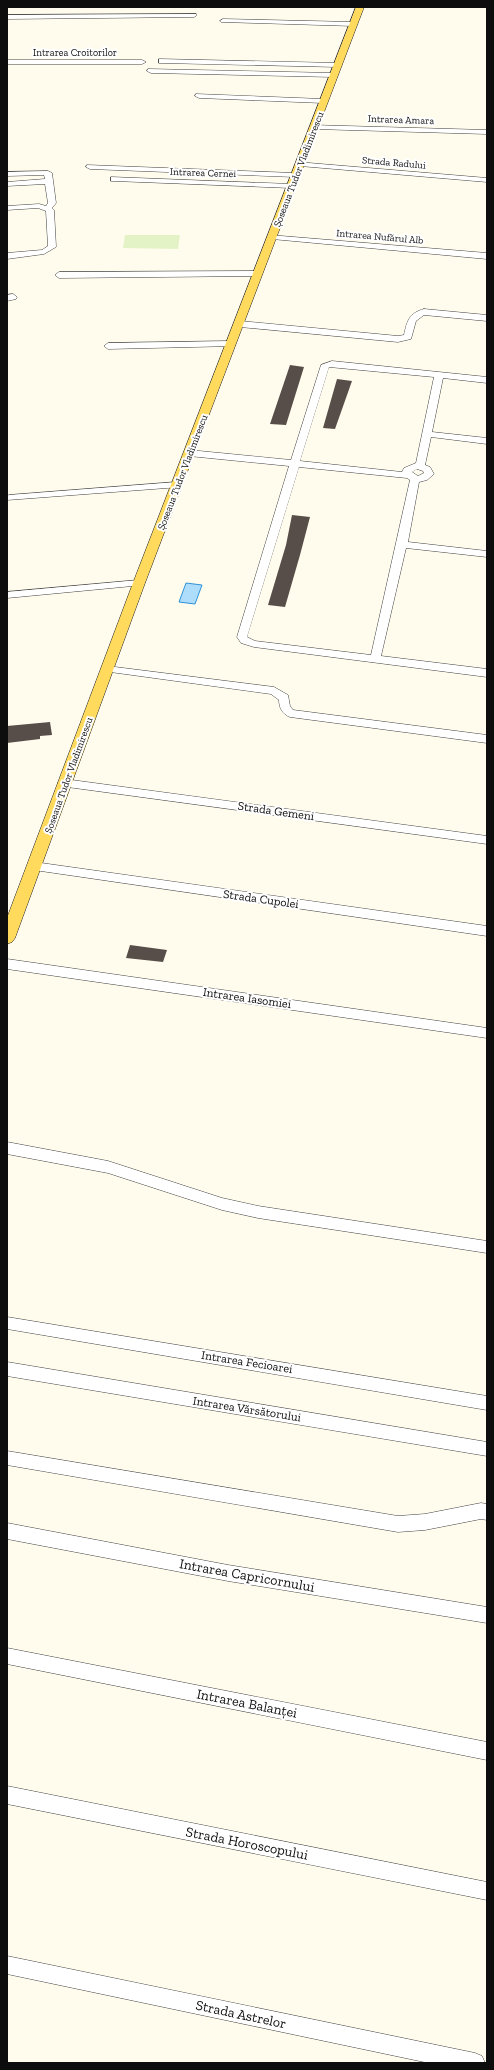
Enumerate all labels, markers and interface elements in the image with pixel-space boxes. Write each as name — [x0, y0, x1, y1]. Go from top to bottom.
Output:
street label: Intrarea Croitorilor — [33, 47, 117, 59]
street label: Șoseaua Tudor Vladimirescu — [271, 110, 327, 229]
street label: Intrarea Amara — [368, 113, 434, 127]
street label: Strada Radului — [362, 154, 426, 172]
street label: Intrarea Cernei — [170, 166, 236, 180]
street label: Intrarea Nufărul Alb — [336, 227, 424, 247]
street label: Șoseaua Tudor Vladimirescu — [155, 413, 211, 532]
street label: Șoseaua Tudor Vladimirescu — [42, 715, 96, 835]
street label: Strada Gemeni — [237, 799, 316, 823]
street label: Strada Cupolei — [222, 887, 300, 911]
street label: Intrarea Iasomiei — [202, 985, 293, 1011]
street label: Intrarea Fecioarei — [200, 1348, 294, 1376]
street label: Intrarea Vărsătorului — [192, 1394, 303, 1425]
street label: Intrarea Capricornului — [178, 1555, 316, 1596]
street label: Intrarea Balanței — [195, 1685, 299, 1722]
street label: Strada Horoscopului — [184, 1823, 310, 1864]
street label: Strada Astrelor — [194, 1997, 288, 2032]

